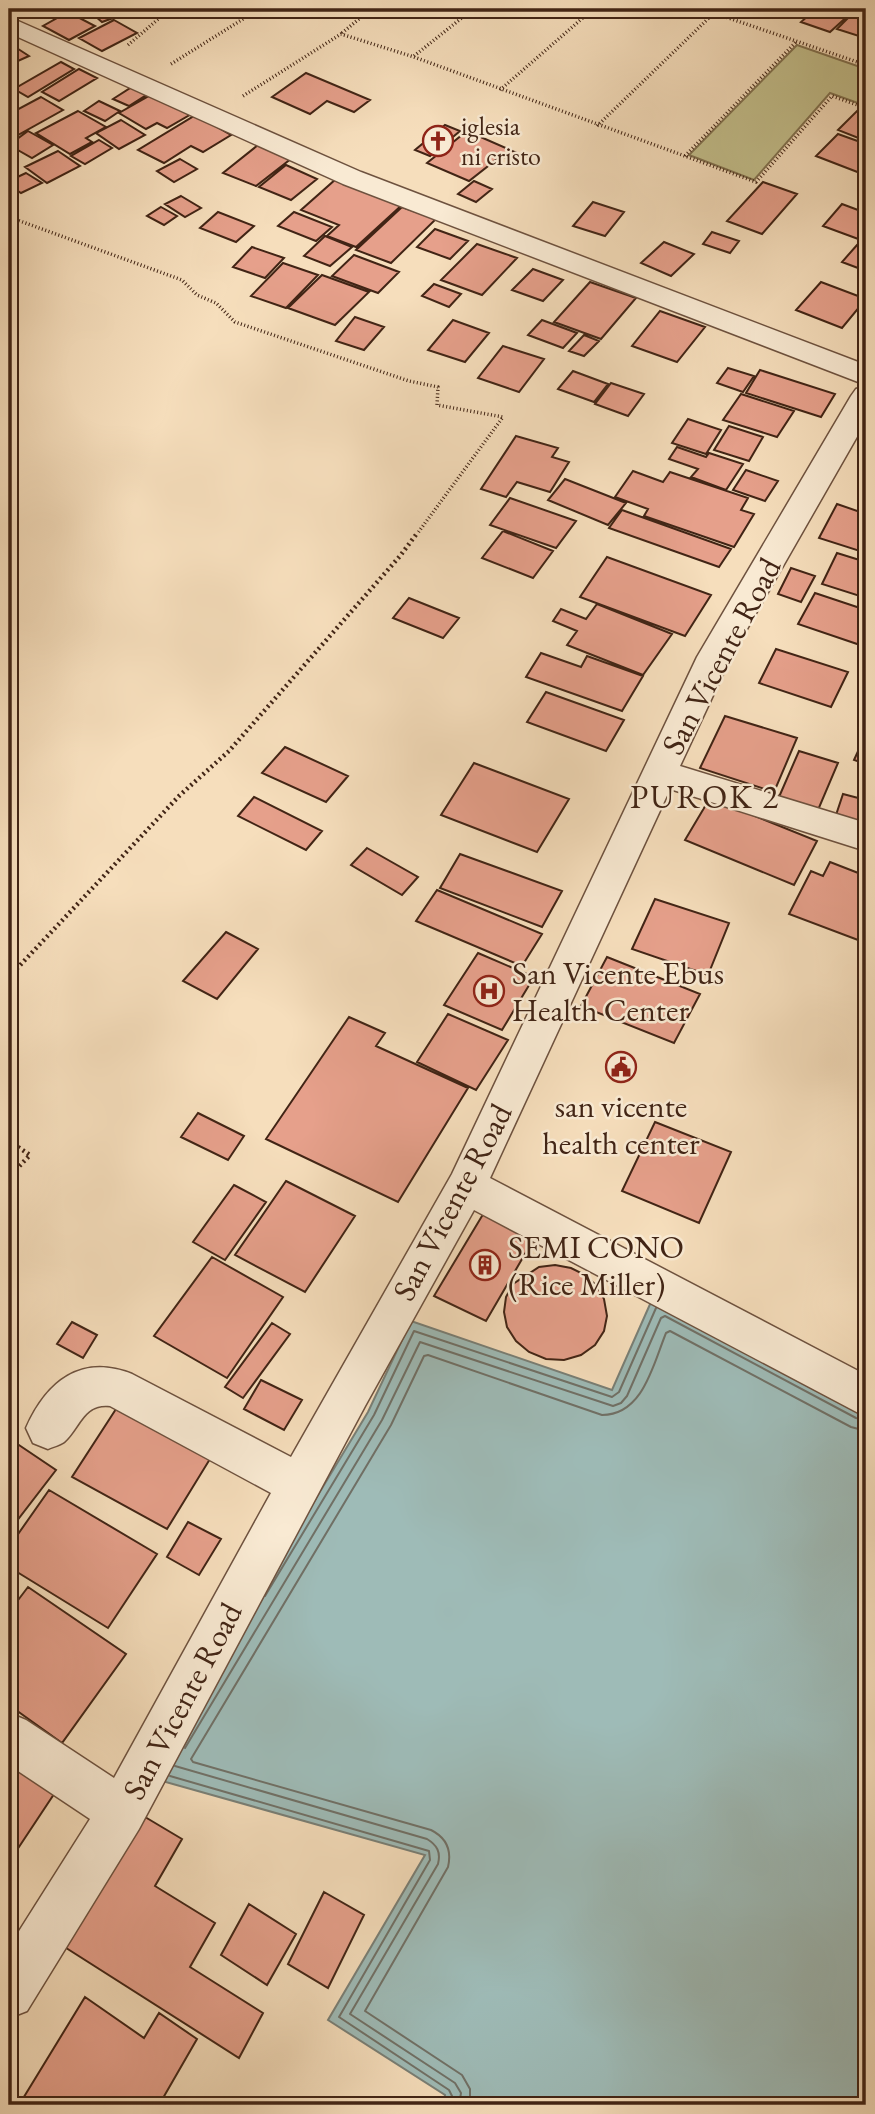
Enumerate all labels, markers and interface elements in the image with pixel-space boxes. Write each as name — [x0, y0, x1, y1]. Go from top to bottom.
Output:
place label: iglesia ni cristo — [461, 109, 541, 173]
church icon: iglesia ni cristo — [421, 124, 455, 158]
street label: San Vicente Road — [651, 549, 791, 762]
district label: PUROK 2 — [630, 775, 780, 818]
place label: San Vicente Ebus Health Center — [512, 952, 724, 1031]
hospital icon: San Vicente Ebus Health Center — [472, 974, 506, 1008]
public building icon: san vicente health center — [604, 1050, 638, 1084]
place label: san vicente health center — [542, 1085, 700, 1164]
street label: San Vicente Road — [382, 1095, 522, 1308]
place label: SEMI CONO (Rice Miller) — [508, 1226, 684, 1305]
building icon: SEMI CONO (Rice Miller) — [468, 1248, 502, 1282]
street label: San Vicente Road — [112, 1594, 252, 1807]

